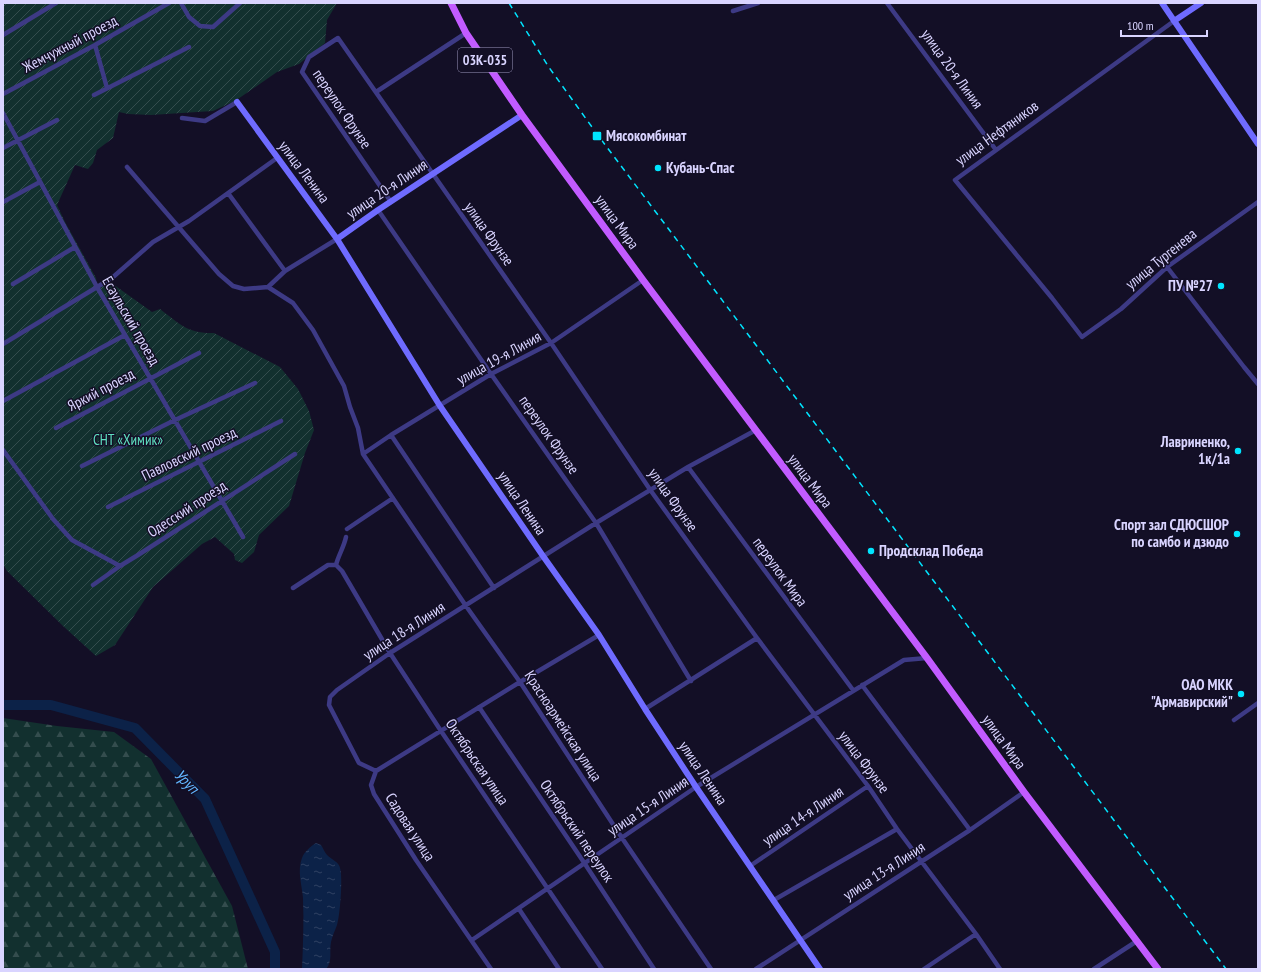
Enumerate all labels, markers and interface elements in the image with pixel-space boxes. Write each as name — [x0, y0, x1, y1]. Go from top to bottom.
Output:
street label: Жемчужный проезд — [18, 10, 121, 77]
scale bar — [1121, 12, 1207, 38]
text: 100 m — [1127, 18, 1154, 33]
street label: улица 20-я Линия — [917, 25, 988, 112]
road number: 03К-035 — [458, 48, 512, 72]
street label: переулок Фрунзе — [309, 65, 376, 152]
street label: улица Нефтяников — [951, 96, 1042, 169]
place label: Мясокомбинат — [606, 126, 687, 145]
marker: Мясокомбинат — [591, 130, 603, 142]
street label: улица Ленина — [275, 137, 334, 207]
street label: улица 20-я Линия — [343, 154, 431, 223]
place label: Кубань-Спас — [666, 158, 735, 177]
marker: Кубань-Спас — [653, 163, 663, 173]
street label: улица Мира — [591, 191, 643, 253]
street label: улица Фрунзе — [461, 198, 518, 269]
street label: улица Тургенева — [1121, 224, 1200, 293]
street label: Есаульский проезд — [98, 273, 165, 369]
place label: ПУ №27 — [1168, 276, 1213, 295]
marker: ПУ №27 — [1216, 281, 1226, 291]
street label: улица 19-я Линия — [453, 326, 545, 389]
street label: Яркий проезд — [64, 364, 138, 415]
street label: переулок Фрунзе — [515, 392, 583, 478]
street label: Павловский проезд — [138, 422, 240, 485]
park label: СНТ «Химик» — [93, 430, 163, 449]
place label: Лавриненко, 1к/1а — [1160, 432, 1230, 468]
marker: Лавриненко, 1к/1а — [1233, 446, 1243, 456]
street label: улица Мира — [784, 450, 837, 511]
street label: улица Фрунзе — [645, 464, 702, 535]
street label: улица Ленина — [494, 467, 551, 538]
street label: Одесский проезд — [144, 476, 230, 541]
place label: Спорт зал СДЮСШОР по самбо и дзюдо — [1114, 515, 1229, 551]
marker: Спорт зал СДЮСШОР по самбо и дзюдо — [1232, 529, 1242, 539]
street label: переулок Мира — [749, 533, 812, 610]
place label: Продсклад Победа — [879, 541, 983, 560]
marker: Продсклад Победа — [866, 546, 876, 556]
street label: улица 18-я Линия — [359, 597, 448, 664]
street label: Красноармейская улица — [521, 667, 606, 785]
place label: ОАО МКК "Армавирский" — [1151, 675, 1233, 711]
marker: ОАО МКК "Армавирский" — [1236, 689, 1246, 699]
street label: улица Мира — [978, 711, 1030, 773]
street label: Октябрьская улица — [442, 715, 513, 808]
street label: улица Фрунзе — [835, 727, 894, 797]
street label: улица Ленина — [675, 737, 732, 808]
water label: Уруп — [171, 765, 204, 798]
street label: улица 15-я Линия — [604, 771, 692, 840]
street label: Октябрьский переулок — [536, 776, 619, 886]
street label: улица 14-я Линия — [759, 781, 847, 850]
street label: Садовая улица — [381, 789, 440, 864]
street label: улица 13-я Линия — [839, 837, 928, 904]

